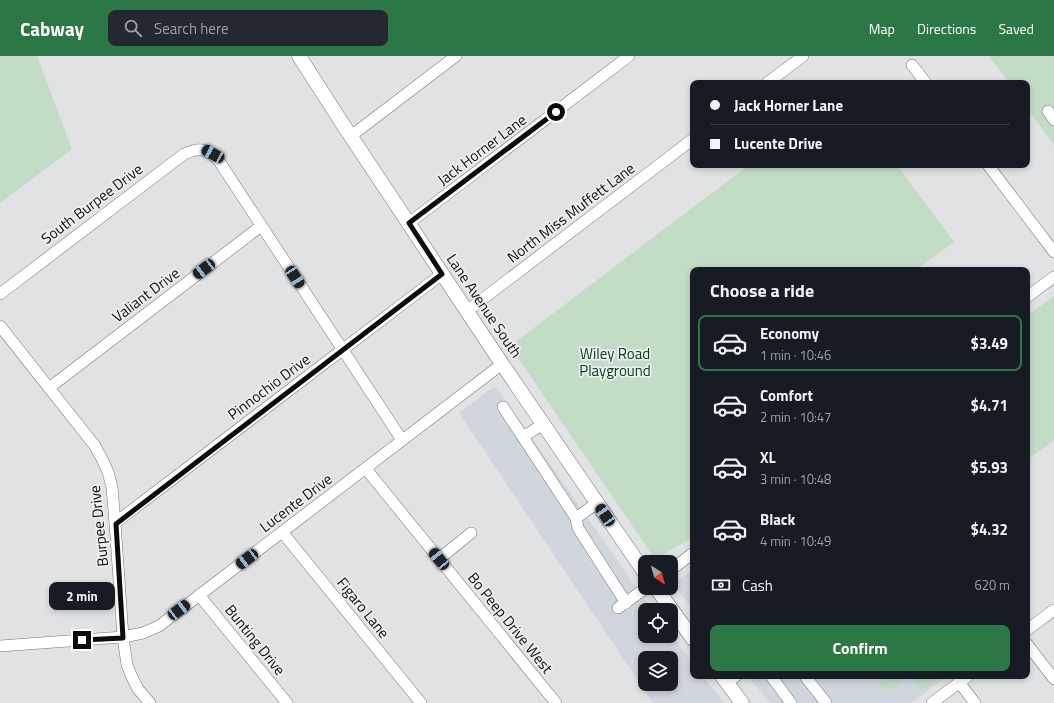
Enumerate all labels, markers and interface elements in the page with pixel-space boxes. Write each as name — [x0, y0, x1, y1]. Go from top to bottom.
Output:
search box — [108, 10, 388, 46]
text: Cabway — [20, 14, 84, 43]
icon: search — [122, 17, 144, 39]
text: Search here — [154, 17, 229, 40]
text: Map — [869, 18, 895, 39]
text: Directions — [917, 18, 976, 39]
text: Saved — [998, 18, 1034, 39]
text: Jack Horner Lane — [734, 94, 843, 117]
route start — [547, 103, 565, 121]
street label: Jack Horner Lane — [432, 108, 531, 191]
text: Lucente Drive — [734, 132, 822, 155]
car — [200, 143, 226, 165]
street label: North Miss Muffett Lane — [502, 157, 640, 268]
street label: South Burpee Drive — [36, 158, 147, 250]
street label: Lane Avenue South — [441, 249, 528, 362]
car — [191, 257, 217, 281]
street label: Valiant Drive — [107, 261, 184, 328]
car — [283, 264, 307, 290]
text: Choose a ride — [710, 277, 814, 304]
text: Economy — [760, 322, 819, 345]
icon: car — [712, 325, 748, 361]
text: $3.49 — [971, 332, 1008, 355]
park label: Wiley Road Playground — [579, 342, 651, 382]
text: 1 min · 10:46 — [760, 345, 831, 365]
street label: Pinnochio Drive — [223, 348, 315, 425]
text: Comfort — [760, 384, 813, 407]
icon: car — [712, 387, 748, 423]
text: $4.71 — [971, 394, 1008, 417]
text: 2 min · 10:47 — [760, 407, 831, 427]
text: XL — [760, 446, 776, 469]
icon: car — [712, 449, 748, 485]
text: $5.93 — [971, 456, 1008, 479]
street label: Lucente Drive — [254, 468, 337, 538]
text: 3 min · 10:48 — [760, 469, 831, 489]
street label: Burpee Drive — [83, 484, 114, 568]
car — [593, 502, 617, 528]
text: Black — [760, 508, 795, 531]
icon: car — [712, 511, 748, 547]
text: $4.32 — [971, 518, 1008, 541]
text: 4 min · 10:49 — [760, 531, 831, 551]
car — [427, 546, 451, 572]
car — [234, 547, 260, 571]
north arrow — [638, 555, 678, 595]
map controls — [638, 555, 678, 691]
street label: Bo Peep Drive West — [462, 567, 559, 679]
street label: Figaro Lane — [331, 572, 395, 643]
icon: cash — [710, 574, 732, 596]
text: Cash — [742, 574, 773, 597]
text: 620 m — [974, 575, 1010, 595]
callout: 2 min — [49, 582, 115, 610]
text: 2 min — [66, 586, 98, 606]
car — [166, 598, 192, 622]
street label: Bunting Drive — [220, 599, 291, 680]
button: locate — [638, 603, 678, 643]
button: Confirm — [710, 625, 1010, 671]
route end — [73, 631, 91, 649]
button: layers — [638, 651, 678, 691]

